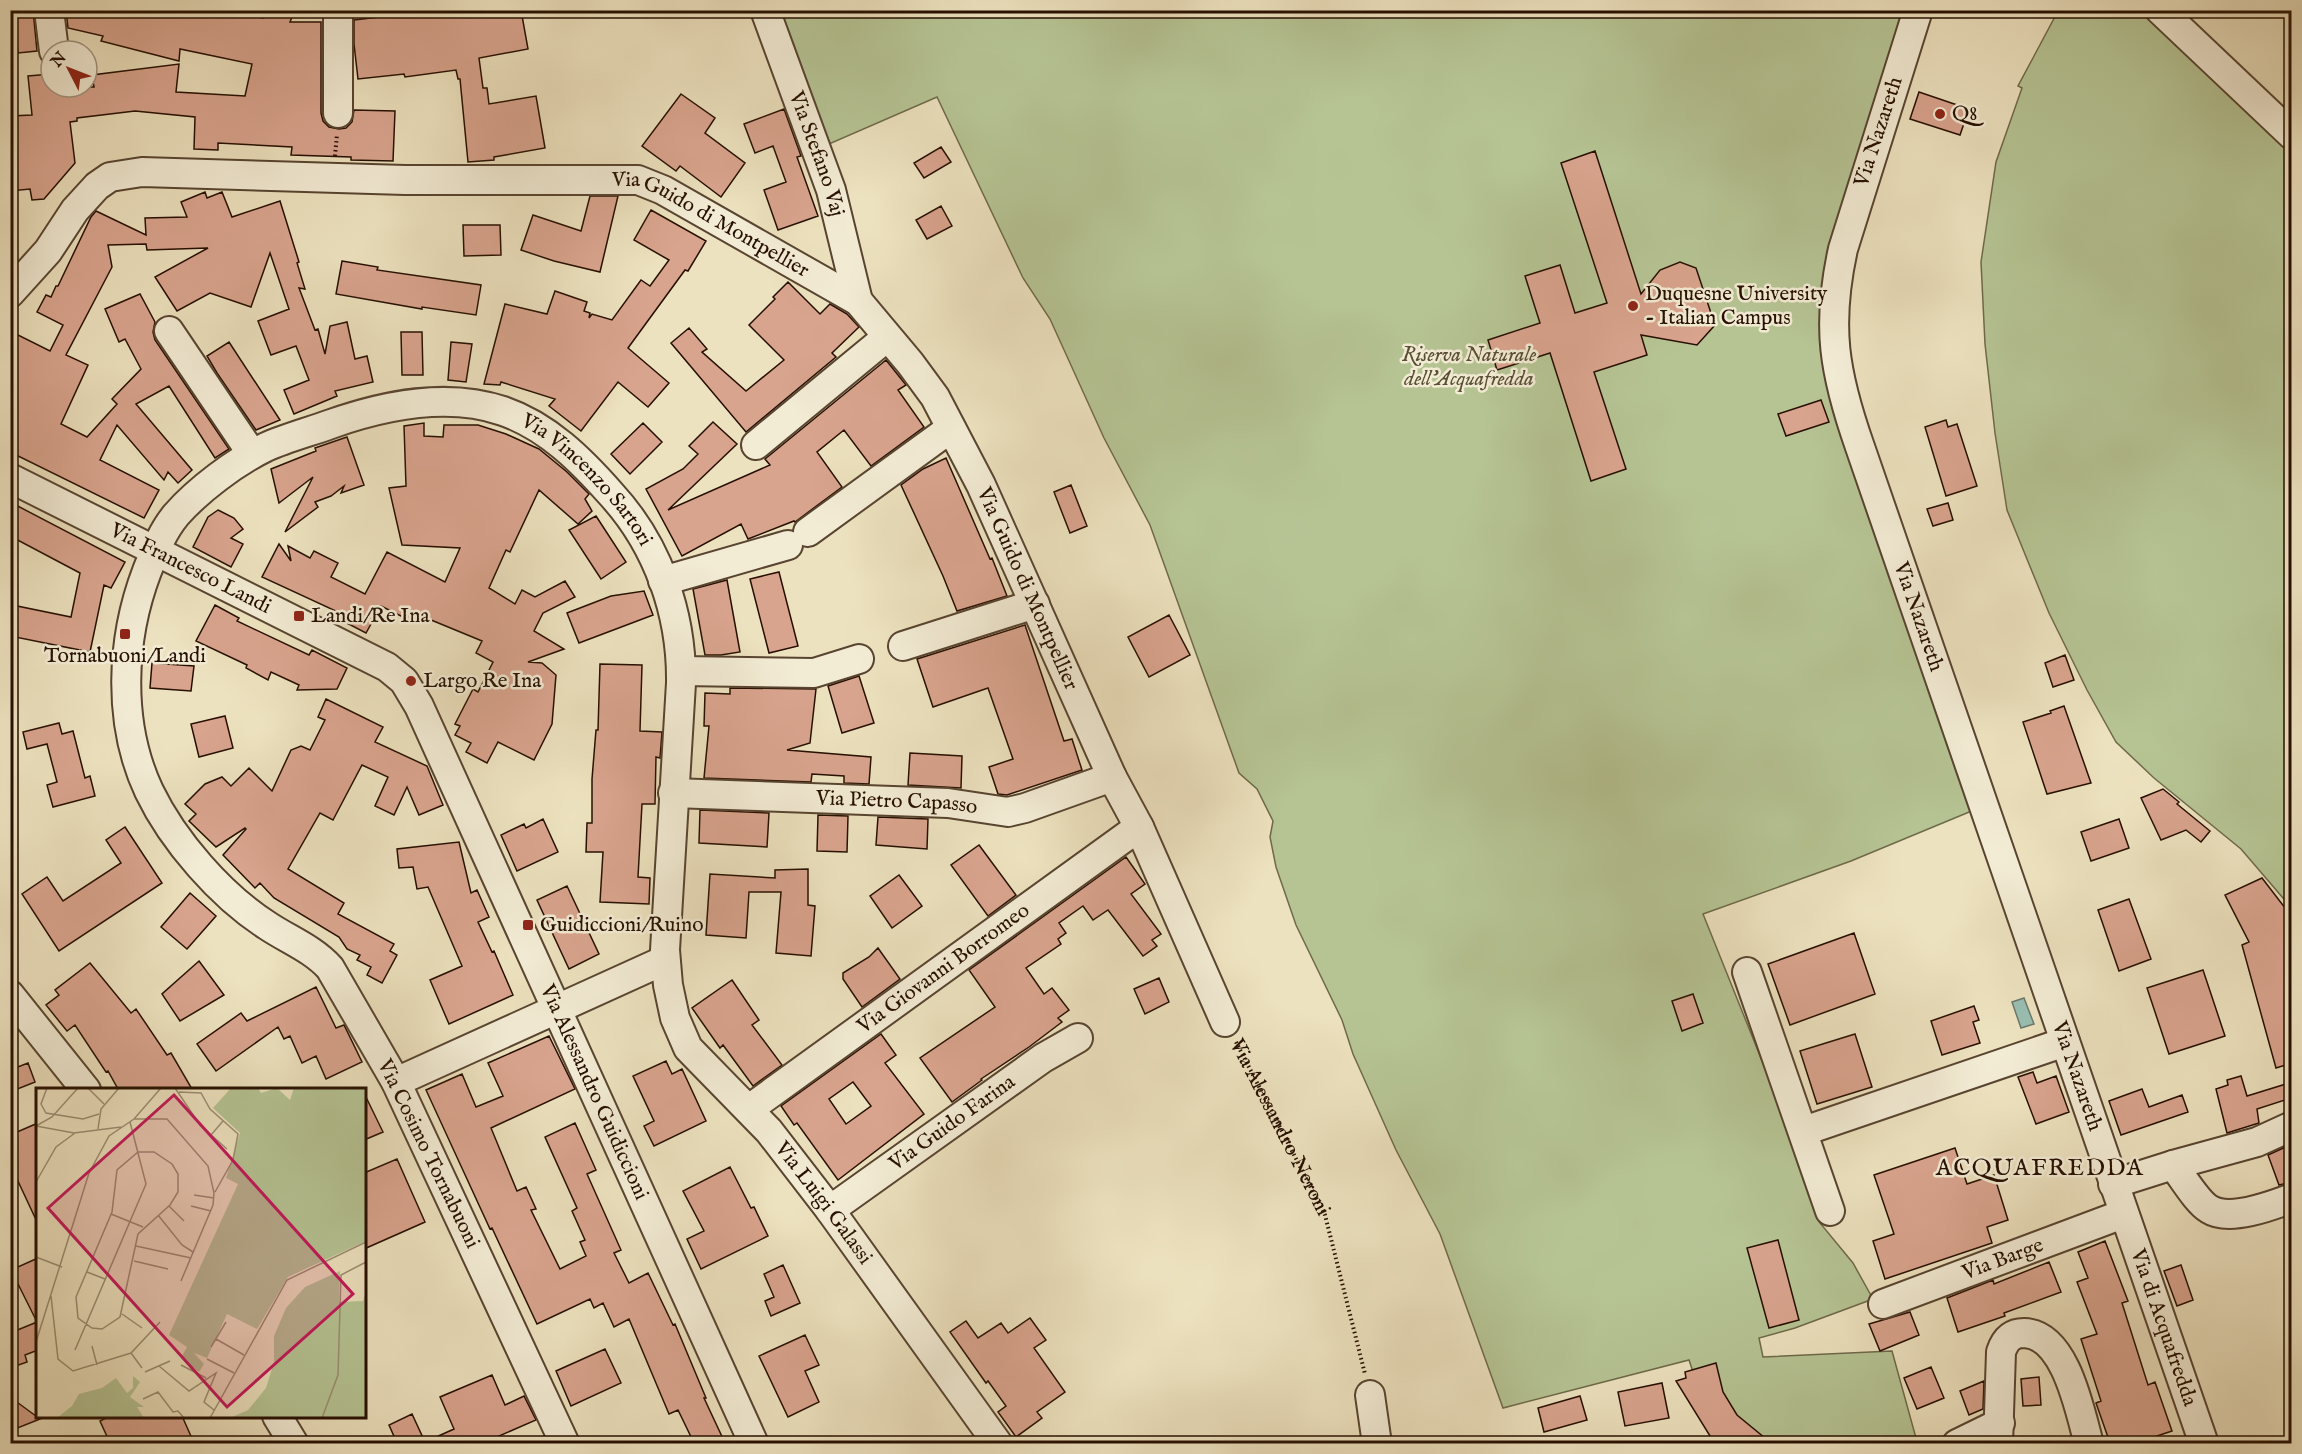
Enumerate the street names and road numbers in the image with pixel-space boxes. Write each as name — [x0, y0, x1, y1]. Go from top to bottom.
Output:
street label: Via Nazareth — [1848, 74, 1909, 191]
street label: Via Stefano Vaj — [782, 87, 850, 219]
street label: Via Guido di Montpellier — [611, 167, 814, 284]
street label: Via Vincenzo Sartori — [515, 407, 659, 551]
street label: Via Guido di Montpellier — [970, 482, 1085, 695]
street label: Via Francesco Landi — [104, 516, 276, 620]
street label: Via Nazareth — [1887, 557, 1950, 675]
street label: Via Pietro Capasso — [814, 785, 979, 821]
street label: Via Giovanni Borromeo — [851, 897, 1035, 1040]
street label: Via Alessandro Guidiccioni — [533, 979, 655, 1204]
street label: Via Nazareth — [2045, 1017, 2108, 1135]
street label: Via Alessandro Neroni — [1223, 1033, 1337, 1220]
street label: Via Cosimo Tornabuoni — [370, 1054, 486, 1253]
street label: Via Guido Farina — [883, 1068, 1021, 1178]
street label: Via Luigi Galassi — [768, 1135, 878, 1270]
street label: Via Barge — [1957, 1231, 2048, 1287]
street label: Via di Acquafredda — [2124, 1244, 2204, 1411]

